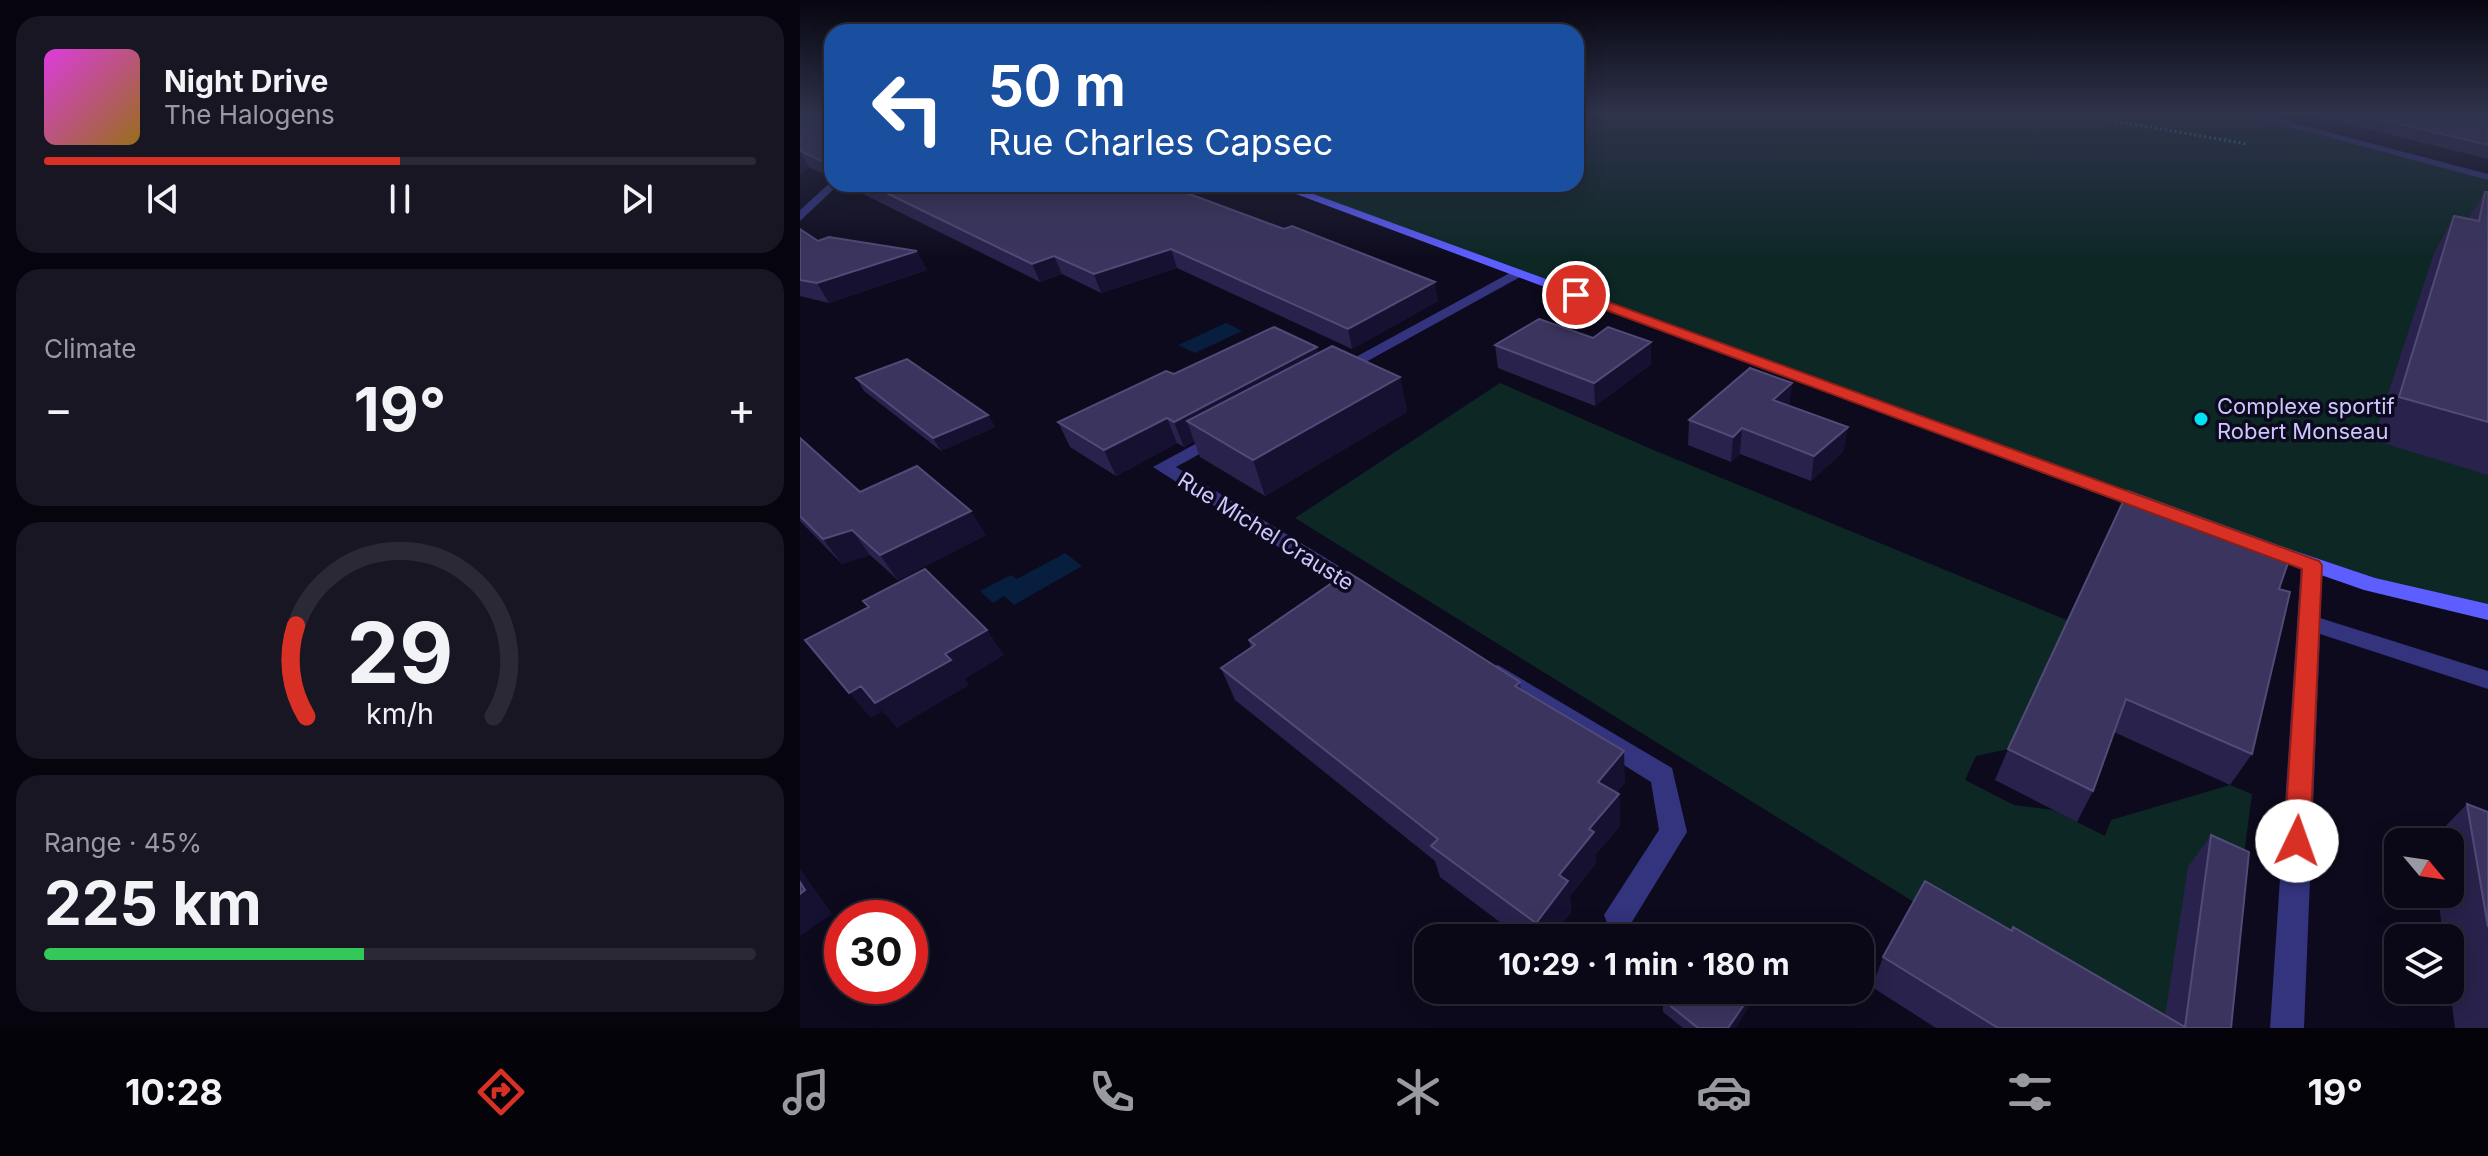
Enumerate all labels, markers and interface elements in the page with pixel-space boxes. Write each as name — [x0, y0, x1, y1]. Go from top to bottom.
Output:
text: 50 m — [988, 52, 1126, 120]
icon: left — [856, 56, 960, 160]
text: Night Drive — [164, 63, 328, 99]
text: The Halogens — [164, 99, 335, 130]
text: Rue Charles Capsec — [988, 120, 1333, 164]
icon: previous — [141, 177, 185, 221]
icon: pause — [378, 177, 422, 221]
icon: next — [615, 177, 659, 221]
pin — [1542, 261, 1610, 329]
icon: arrive — [1554, 273, 1598, 317]
text: Climate — [44, 333, 136, 364]
text: 19° — [354, 373, 446, 445]
text: − — [44, 382, 73, 436]
text: + — [727, 382, 756, 436]
place label: Complexe sportif Robert Monseau — [2217, 393, 2395, 444]
marker: Complexe sportif Robert Monseau — [2192, 410, 2210, 428]
street label: Rue Michel Crauste — [1173, 466, 1359, 596]
text: 29 — [347, 601, 453, 702]
text: km/h — [366, 696, 434, 731]
position arrow — [2255, 799, 2339, 883]
text: Range · 45% — [44, 827, 202, 858]
north arrow — [2384, 828, 2464, 908]
map controls — [2384, 828, 2464, 1004]
text: 225 km — [44, 867, 262, 939]
speed limit sign: 30 — [824, 900, 928, 1004]
button: layers — [2384, 924, 2464, 1004]
text: 10:29 · 1 min · 180 m — [1498, 946, 1790, 982]
icon: directions — [473, 1064, 529, 1120]
icon: music — [778, 1064, 834, 1120]
icon: phone — [1084, 1064, 1140, 1120]
icon: climate — [1390, 1064, 1446, 1120]
icon: car — [1696, 1064, 1752, 1120]
icon: filters — [2002, 1064, 2058, 1120]
text: 10:28 — [125, 1070, 223, 1114]
text: 19° — [2308, 1070, 2363, 1114]

